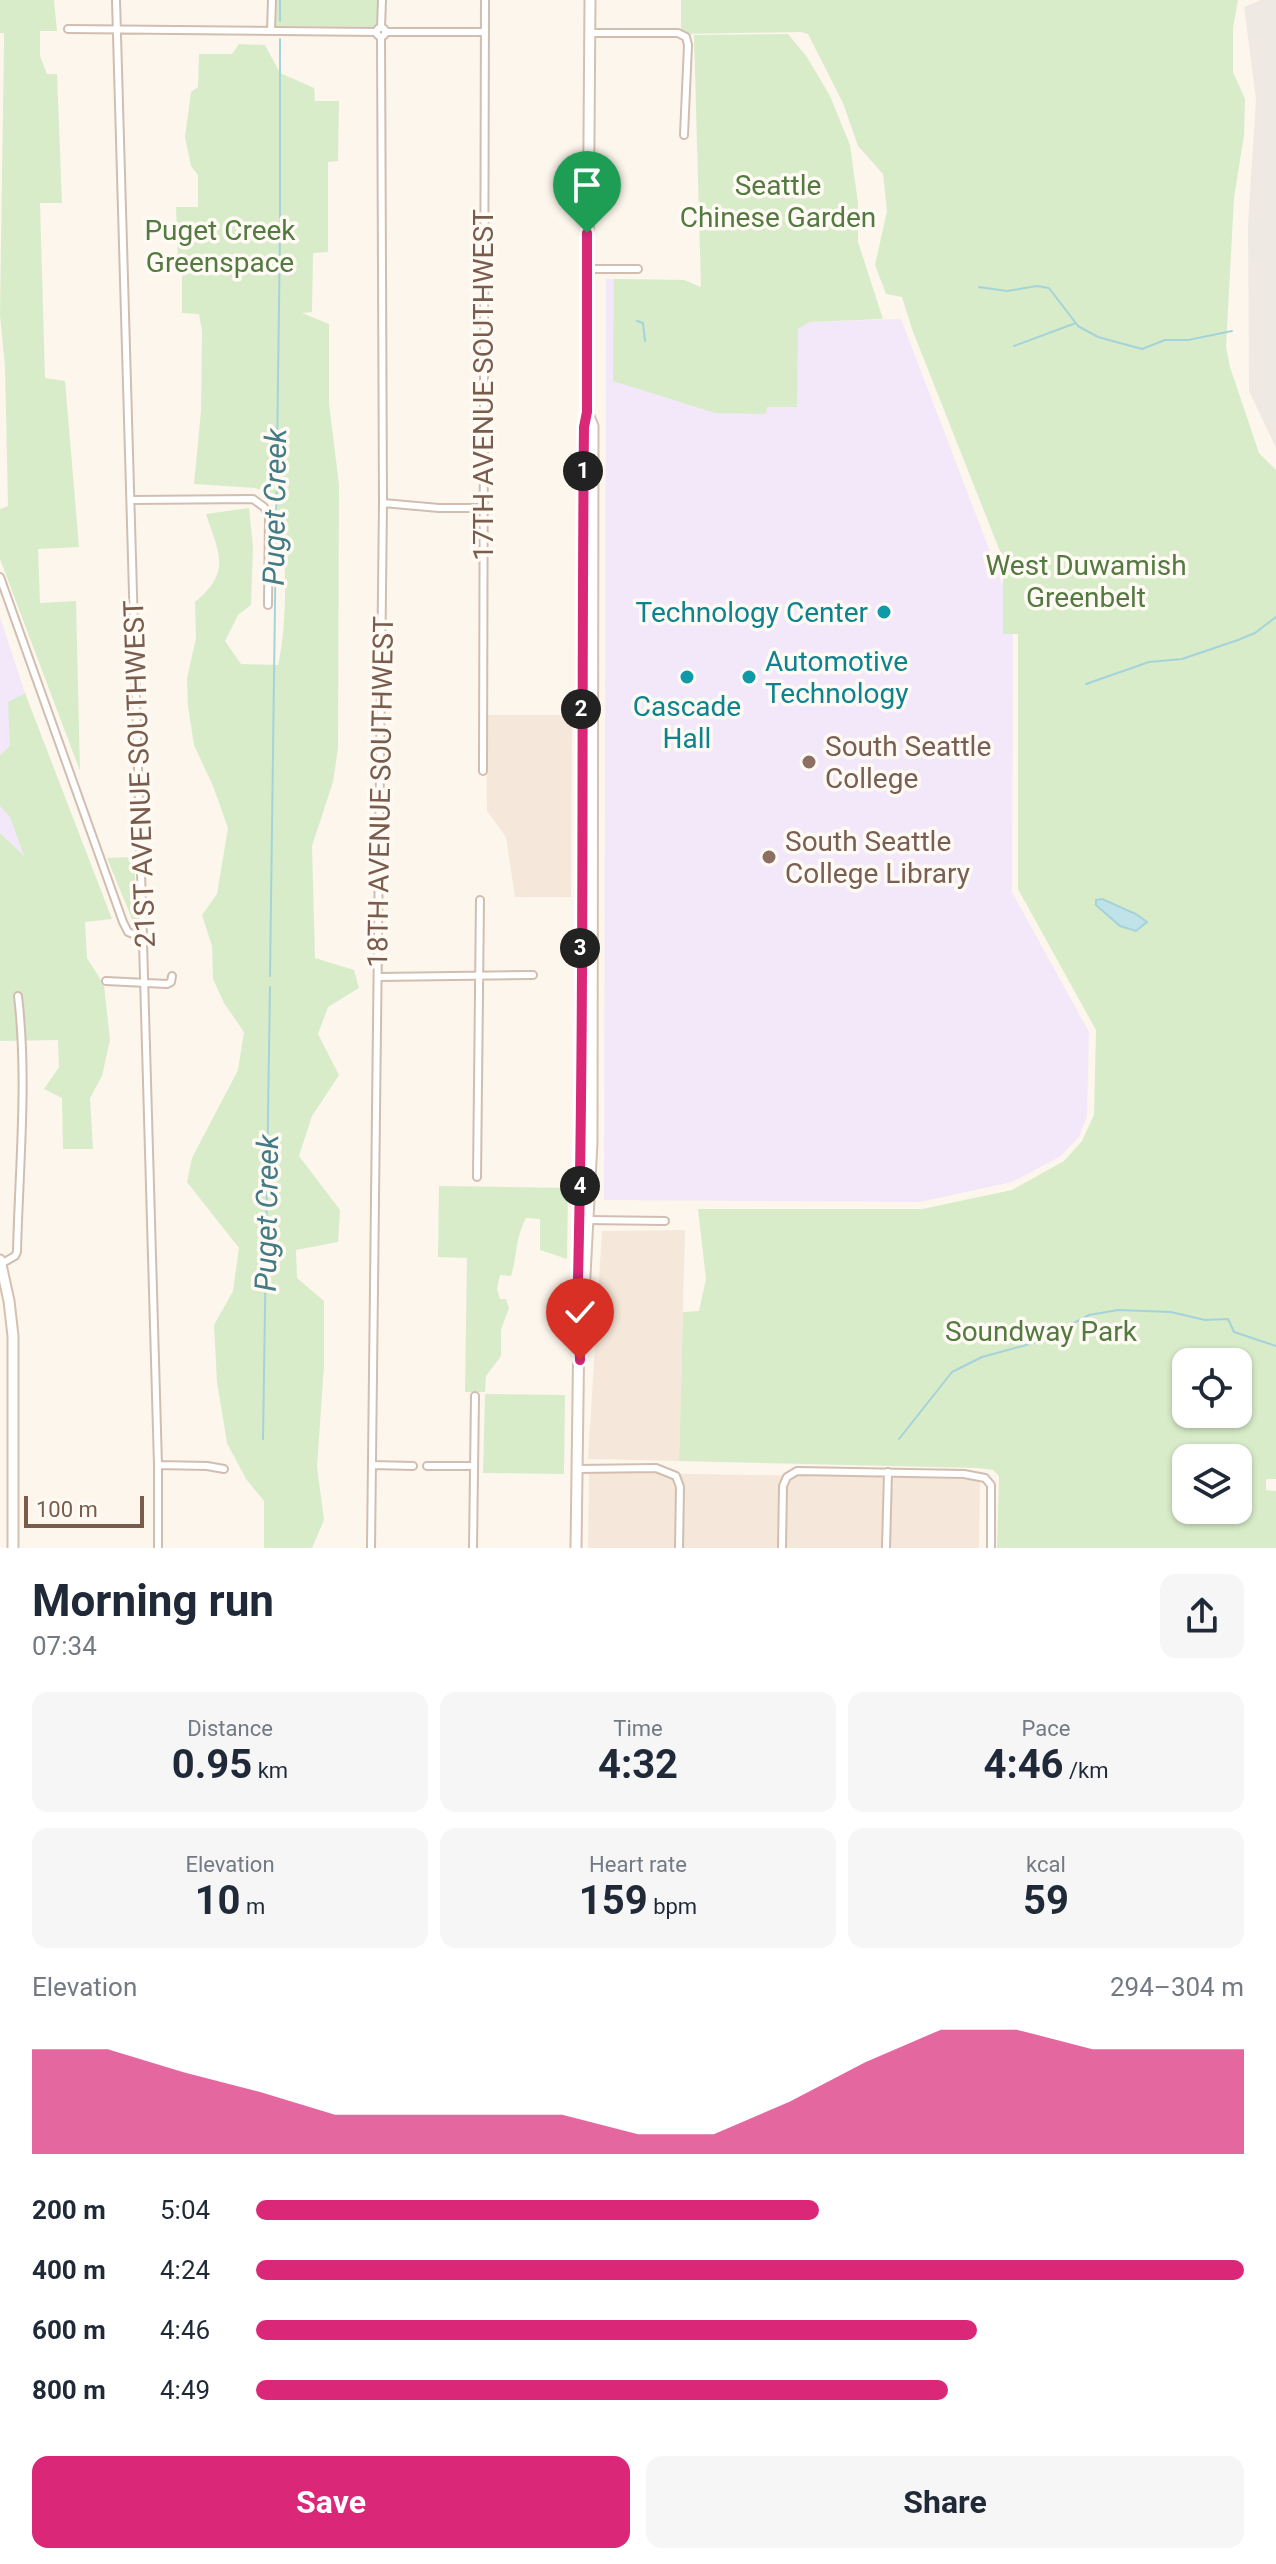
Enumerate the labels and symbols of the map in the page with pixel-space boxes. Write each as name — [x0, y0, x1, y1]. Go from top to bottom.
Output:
pin — [553, 151, 621, 233]
park label: Seattle Chinese Garden — [680, 169, 876, 234]
street label: 17TH AVENUE SOUTHWEST — [467, 209, 500, 561]
park label: Puget Creek Greenspace — [144, 214, 296, 279]
water label: Puget Creek — [256, 427, 293, 586]
pin: 1 — [563, 451, 603, 491]
park label: West Duwamish Greenbelt — [985, 549, 1187, 614]
place label: Technology Center — [636, 596, 869, 629]
street label: 21ST AVENUE SOUTHWEST — [117, 599, 162, 948]
marker: Technology Center — [875, 603, 893, 621]
street label: 18TH AVENUE SOUTHWEST — [361, 616, 400, 968]
place label: Automotive Technology — [765, 645, 908, 710]
marker: Cascade Hall — [678, 668, 696, 686]
marker: Automotive Technology — [740, 668, 758, 686]
pin: 2 — [561, 689, 601, 729]
place label: Cascade Hall — [633, 690, 741, 755]
place label: South Seattle College — [825, 730, 991, 795]
marker: South Seattle College — [800, 753, 818, 771]
place label: South Seattle College Library — [785, 825, 970, 890]
marker: South Seattle College Library — [760, 848, 778, 866]
pin: 3 — [560, 928, 600, 968]
water label: Puget Creek — [248, 1133, 285, 1292]
pin: 4 — [560, 1166, 600, 1206]
pin — [546, 1278, 614, 1360]
park label: Soundway Park — [945, 1315, 1138, 1348]
scale bar — [24, 1492, 144, 1528]

